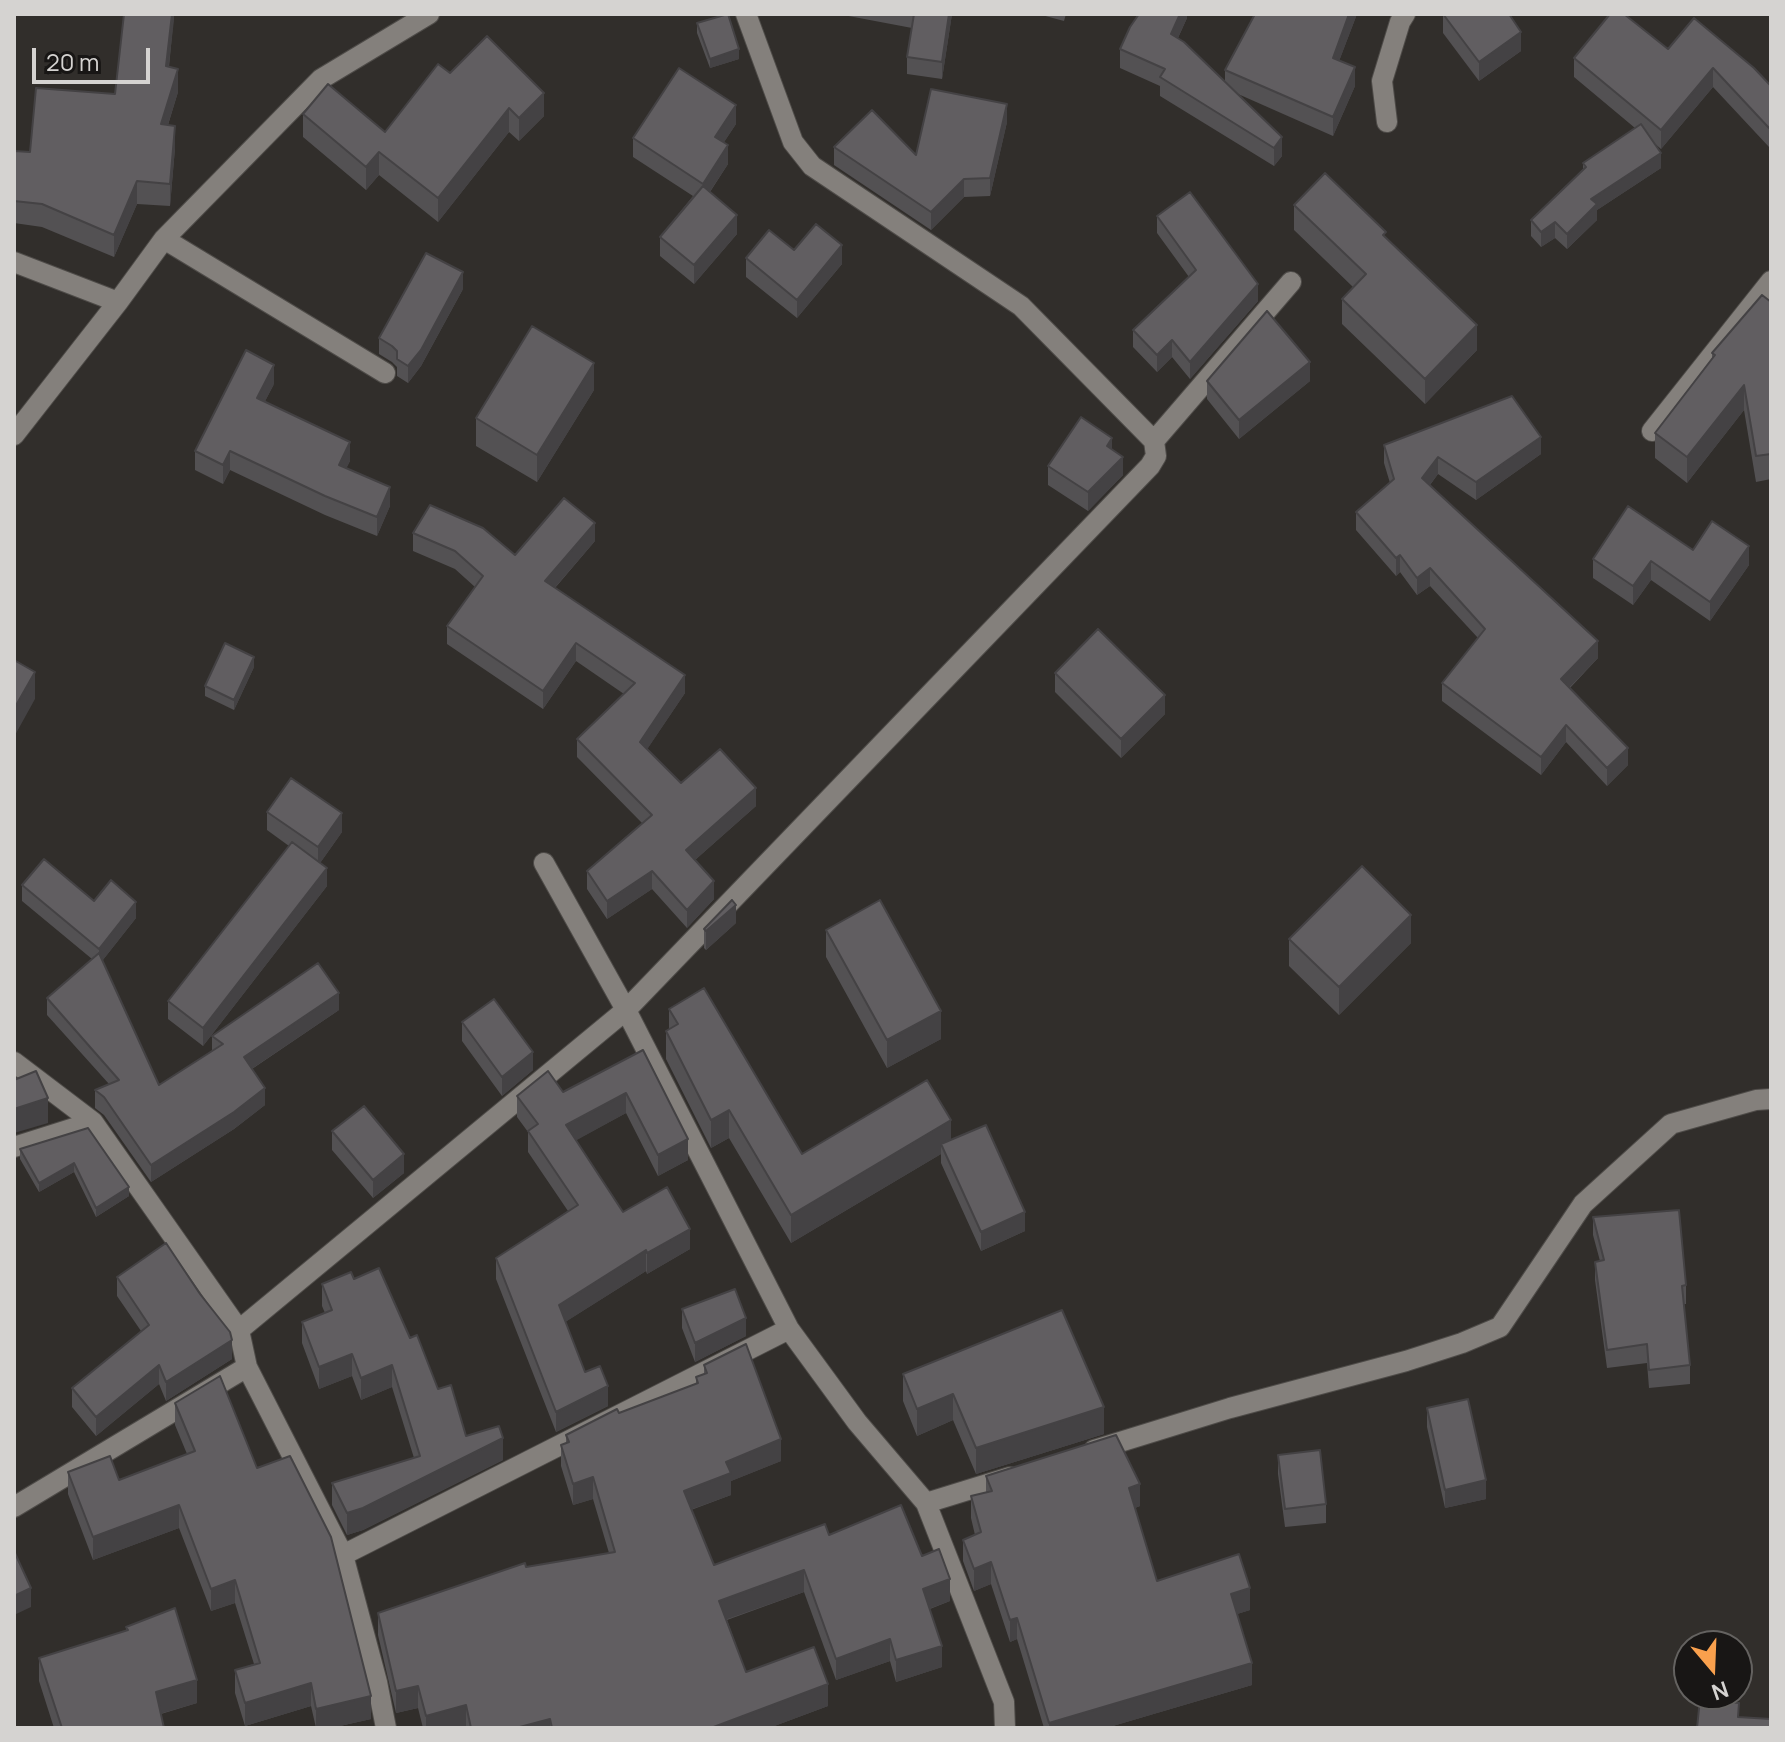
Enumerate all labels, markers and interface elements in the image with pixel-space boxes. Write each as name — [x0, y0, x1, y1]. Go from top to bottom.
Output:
scale bar — [36, 32, 154, 82]
text: 20 m — [46, 45, 99, 78]
north arrow — [1673, 1630, 1753, 1710]
text: N — [1708, 1674, 1733, 1708]

